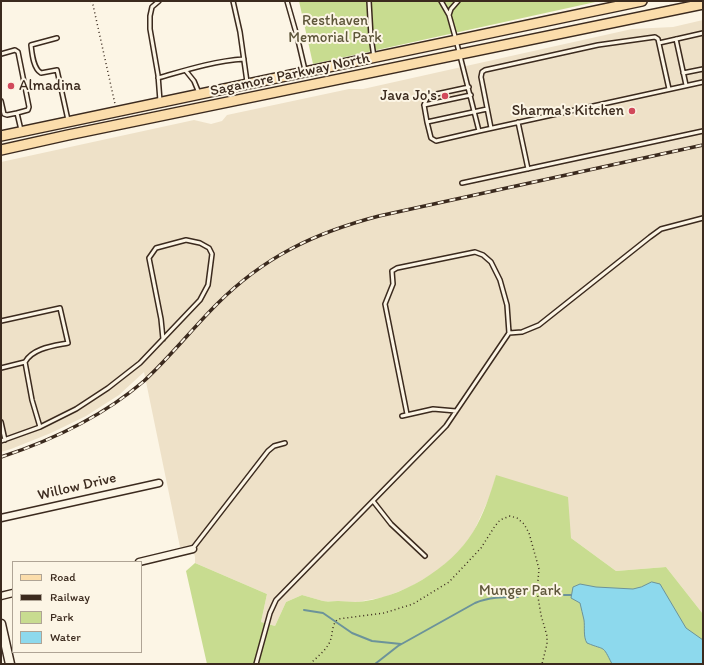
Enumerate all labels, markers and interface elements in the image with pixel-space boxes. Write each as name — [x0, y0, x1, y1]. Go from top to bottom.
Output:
park label: Resthaven Memorial Park — [288, 12, 382, 47]
street label: Sagamore Parkway North — [209, 49, 371, 101]
place label: Almadina — [19, 77, 81, 95]
marker: Almadina — [6, 81, 16, 91]
place label: Java Jo's — [380, 87, 437, 105]
marker: Java Jo's — [440, 91, 450, 101]
place label: Sharma's Kitchen — [512, 102, 624, 120]
marker: Sharma's Kitchen — [627, 106, 637, 116]
street label: Willow Drive — [36, 469, 118, 505]
legend — [12, 561, 142, 653]
text: Road — [50, 570, 76, 584]
park label: Munger Park — [479, 582, 561, 600]
text: Railway — [50, 590, 90, 604]
text: Park — [50, 610, 74, 624]
text: Water — [50, 630, 81, 644]

